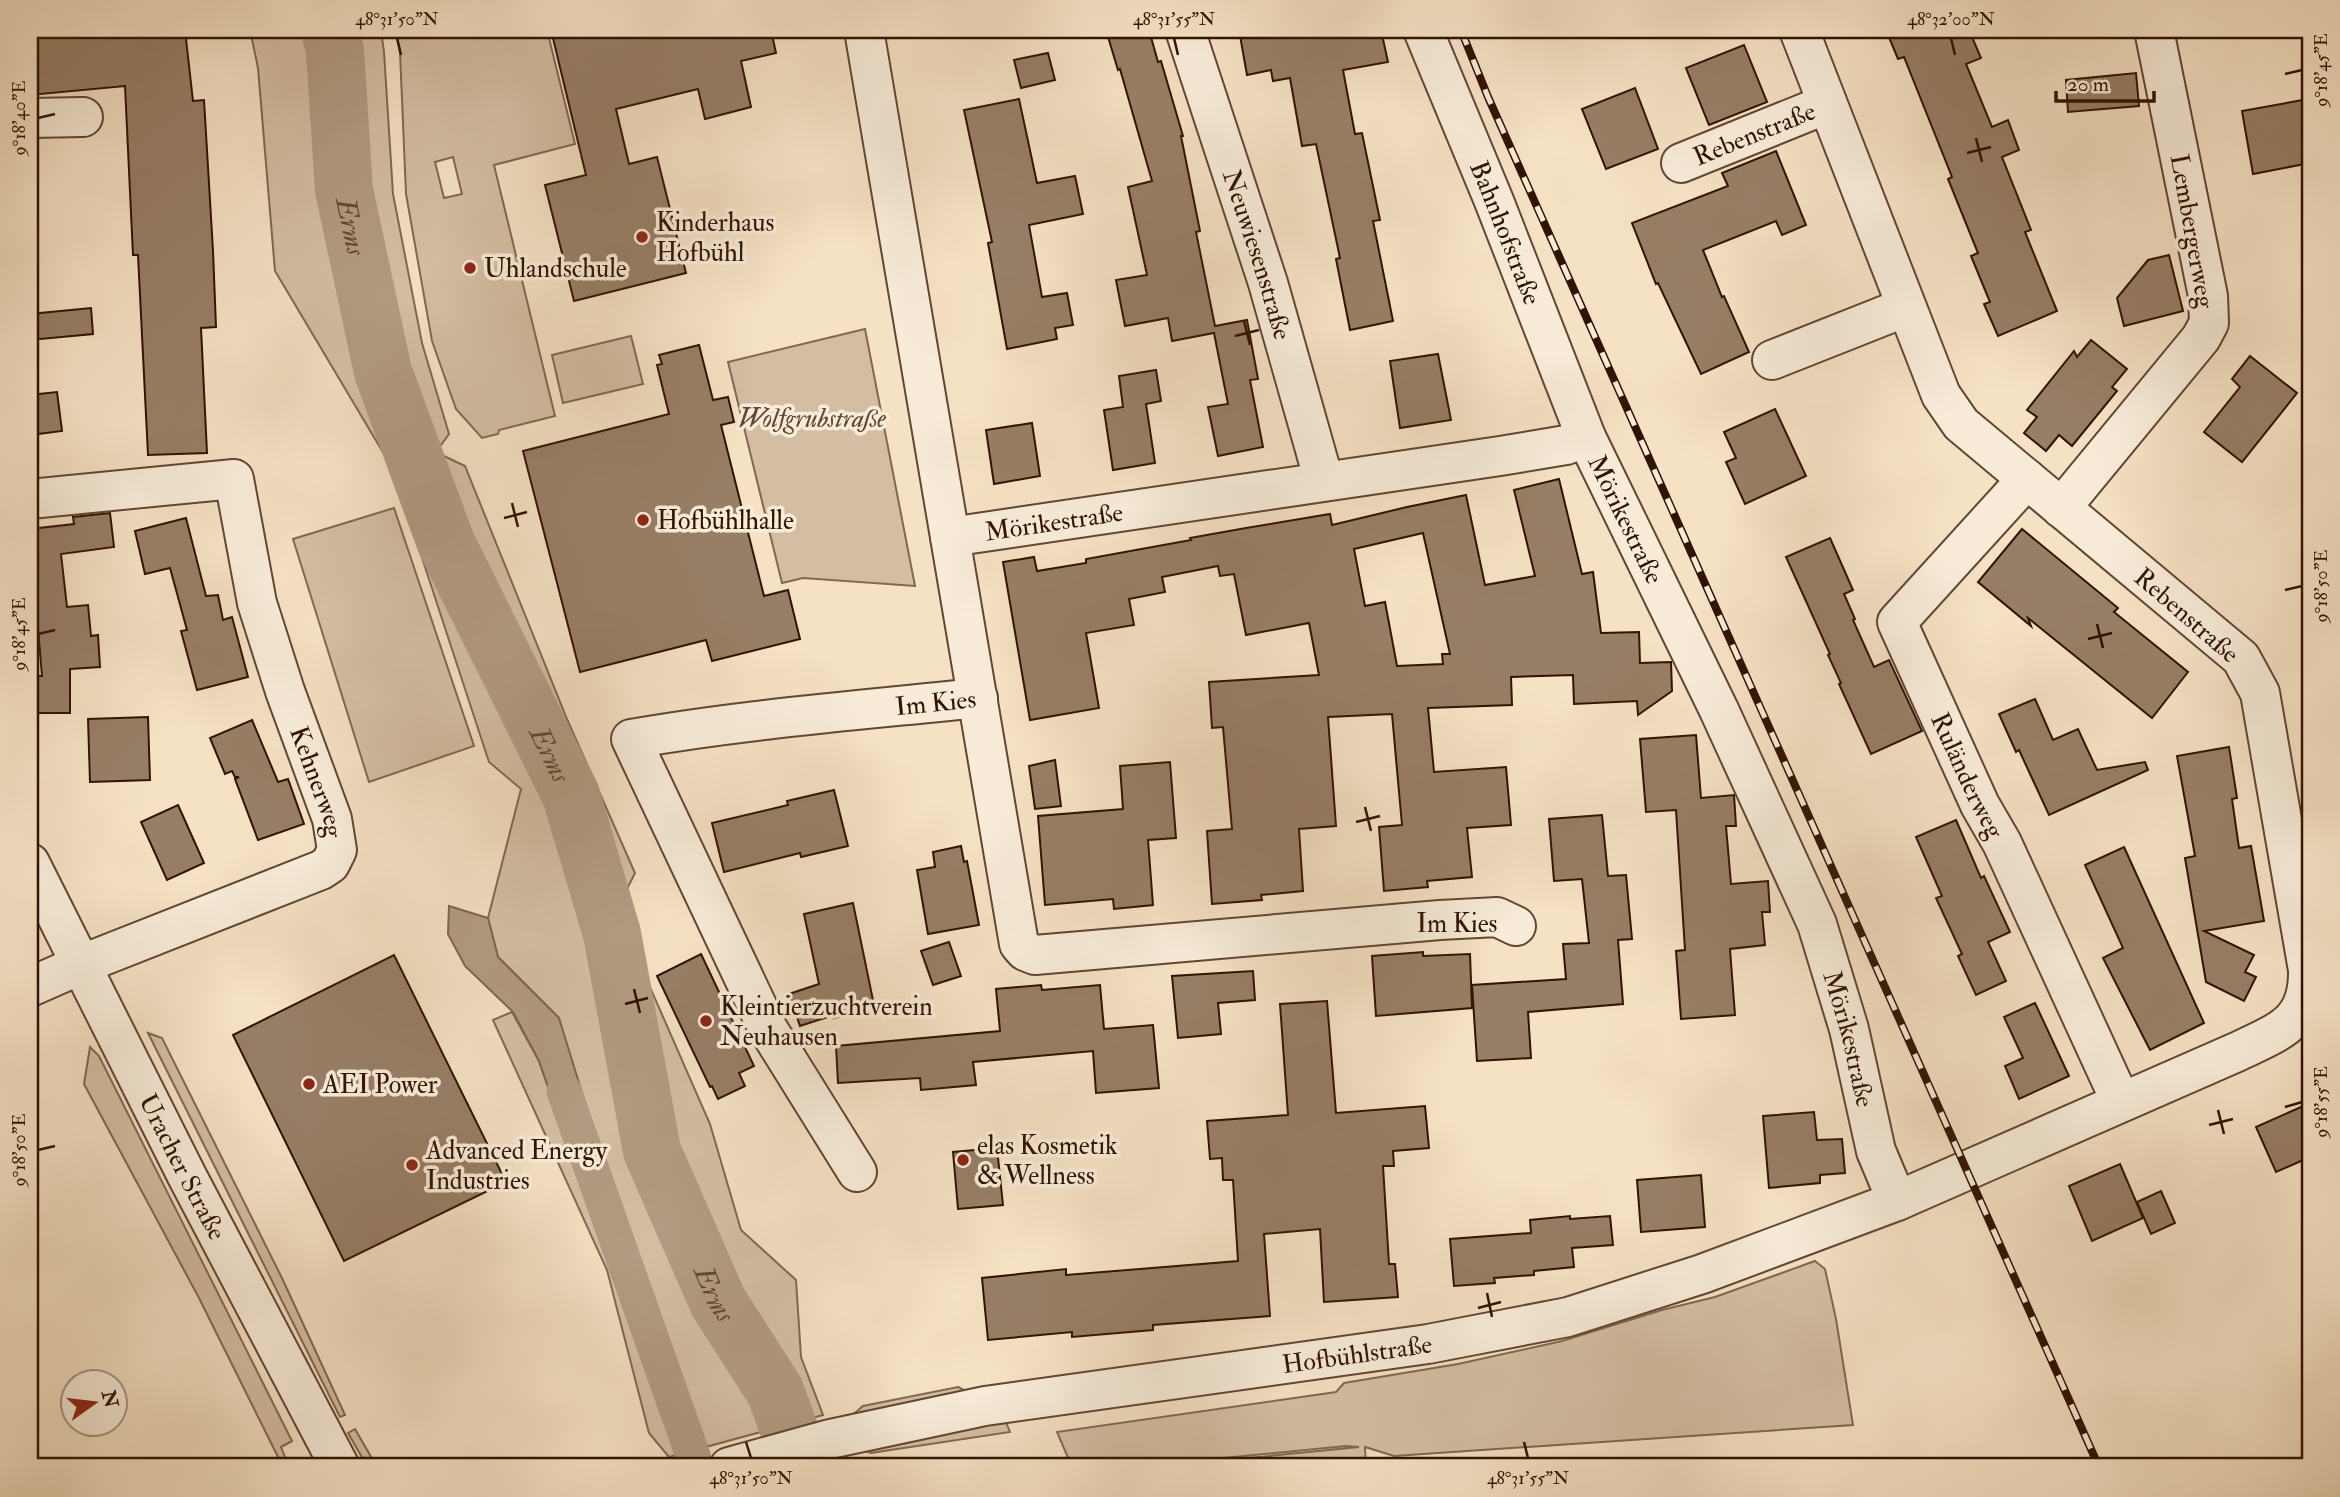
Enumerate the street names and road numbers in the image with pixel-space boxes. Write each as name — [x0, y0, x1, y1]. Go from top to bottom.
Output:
street label: Rebenstraße — [1689, 95, 1821, 173]
street label: Lembergerweg — [2163, 152, 2222, 312]
street label: Bahnhofstraße — [1462, 156, 1548, 310]
street label: Neuwiesenstraße — [1215, 166, 1298, 344]
street label: Mörikestraße — [1580, 450, 1670, 590]
street label: Mörikestraße — [983, 497, 1125, 549]
street label: Rebenstraße — [2127, 561, 2246, 670]
street label: Im Kies — [894, 683, 978, 723]
street label: Ruländerweg — [1923, 708, 2011, 845]
street label: Kehnerweg — [282, 722, 350, 841]
street label: Im Kies — [1417, 908, 1498, 940]
street label: Mörikestraße — [1815, 967, 1881, 1110]
street label: Uracher Straße — [131, 1089, 233, 1246]
street label: Hofbühlstraße — [1280, 1329, 1434, 1381]

